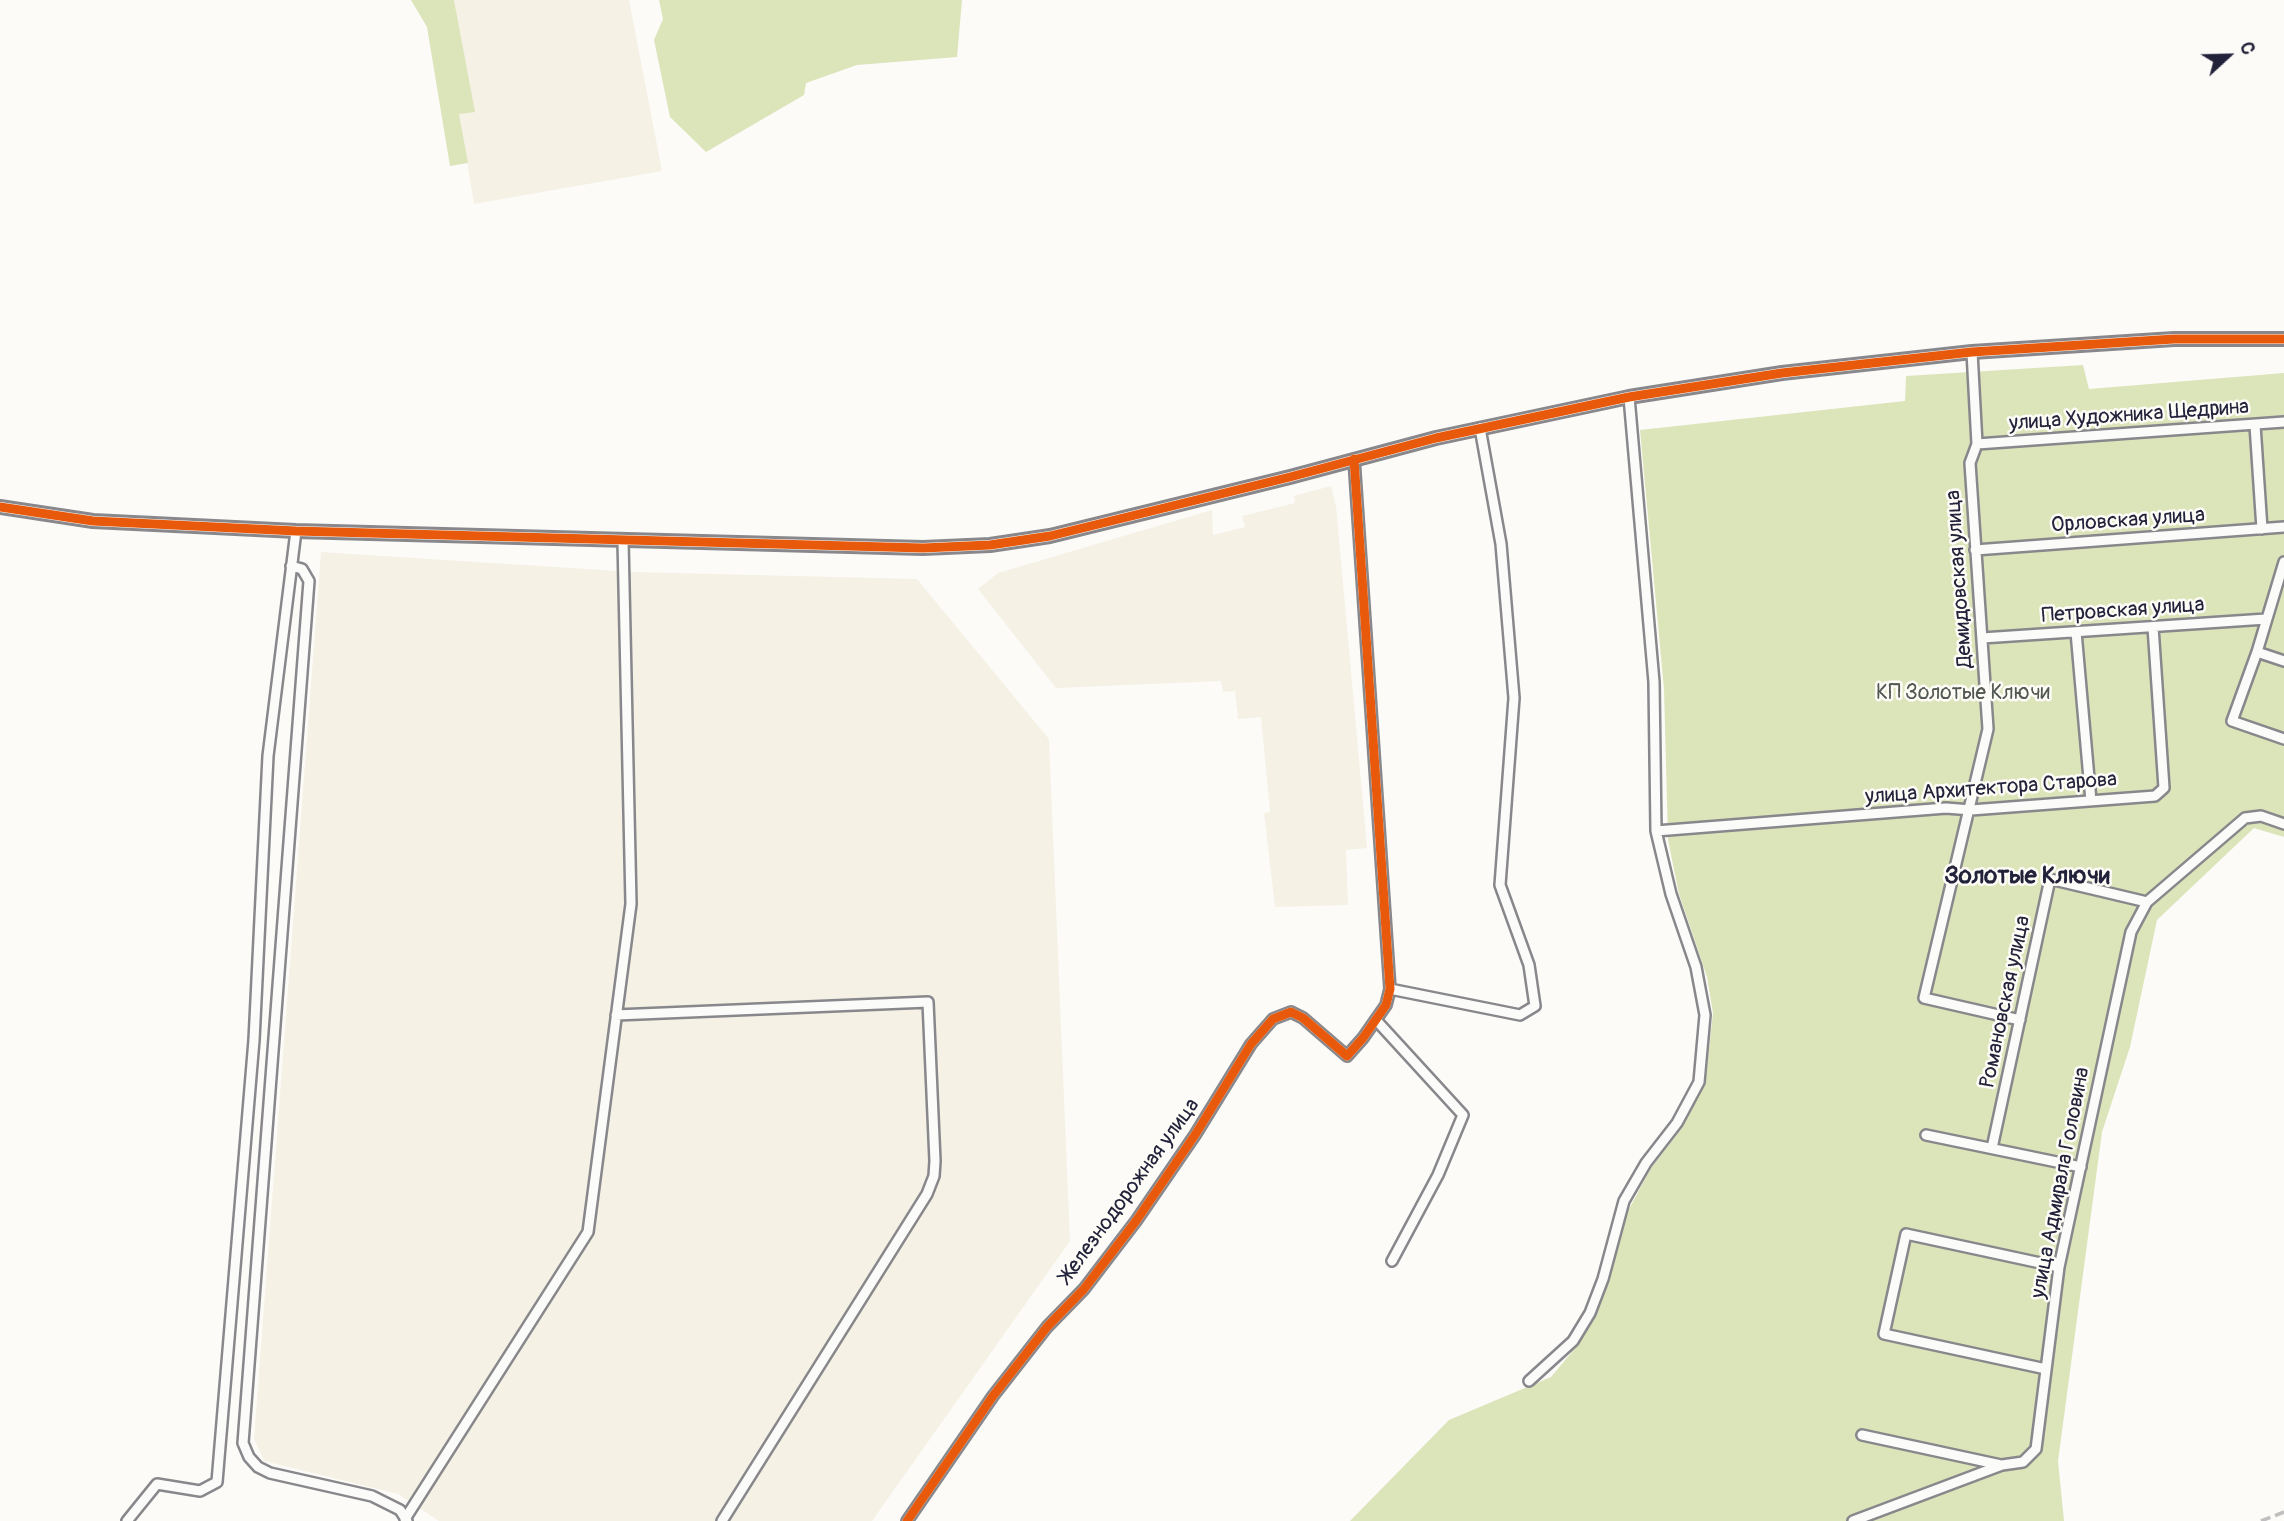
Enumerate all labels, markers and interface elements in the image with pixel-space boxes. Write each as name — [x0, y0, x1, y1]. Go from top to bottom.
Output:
north arrow — [2193, 21, 2263, 91]
text: С — [2234, 38, 2261, 58]
street label: улица Художника Щедрина — [2008, 395, 2250, 437]
street label: Демидовская улица — [1941, 489, 1979, 669]
street label: Орловская улица — [2050, 503, 2206, 539]
street label: Петровская улица — [2041, 593, 2205, 629]
park label: КП Золотые Ключи — [1876, 681, 2050, 707]
street label: улица Архитектора Старова — [1864, 768, 2118, 810]
district label: Золотые Ключи — [1944, 863, 2110, 891]
street label: Романовская улица — [1975, 914, 2037, 1090]
street label: улица Адмирала Головина — [2026, 1065, 2096, 1301]
street label: Железнодорожная улица — [1055, 1094, 1205, 1288]

